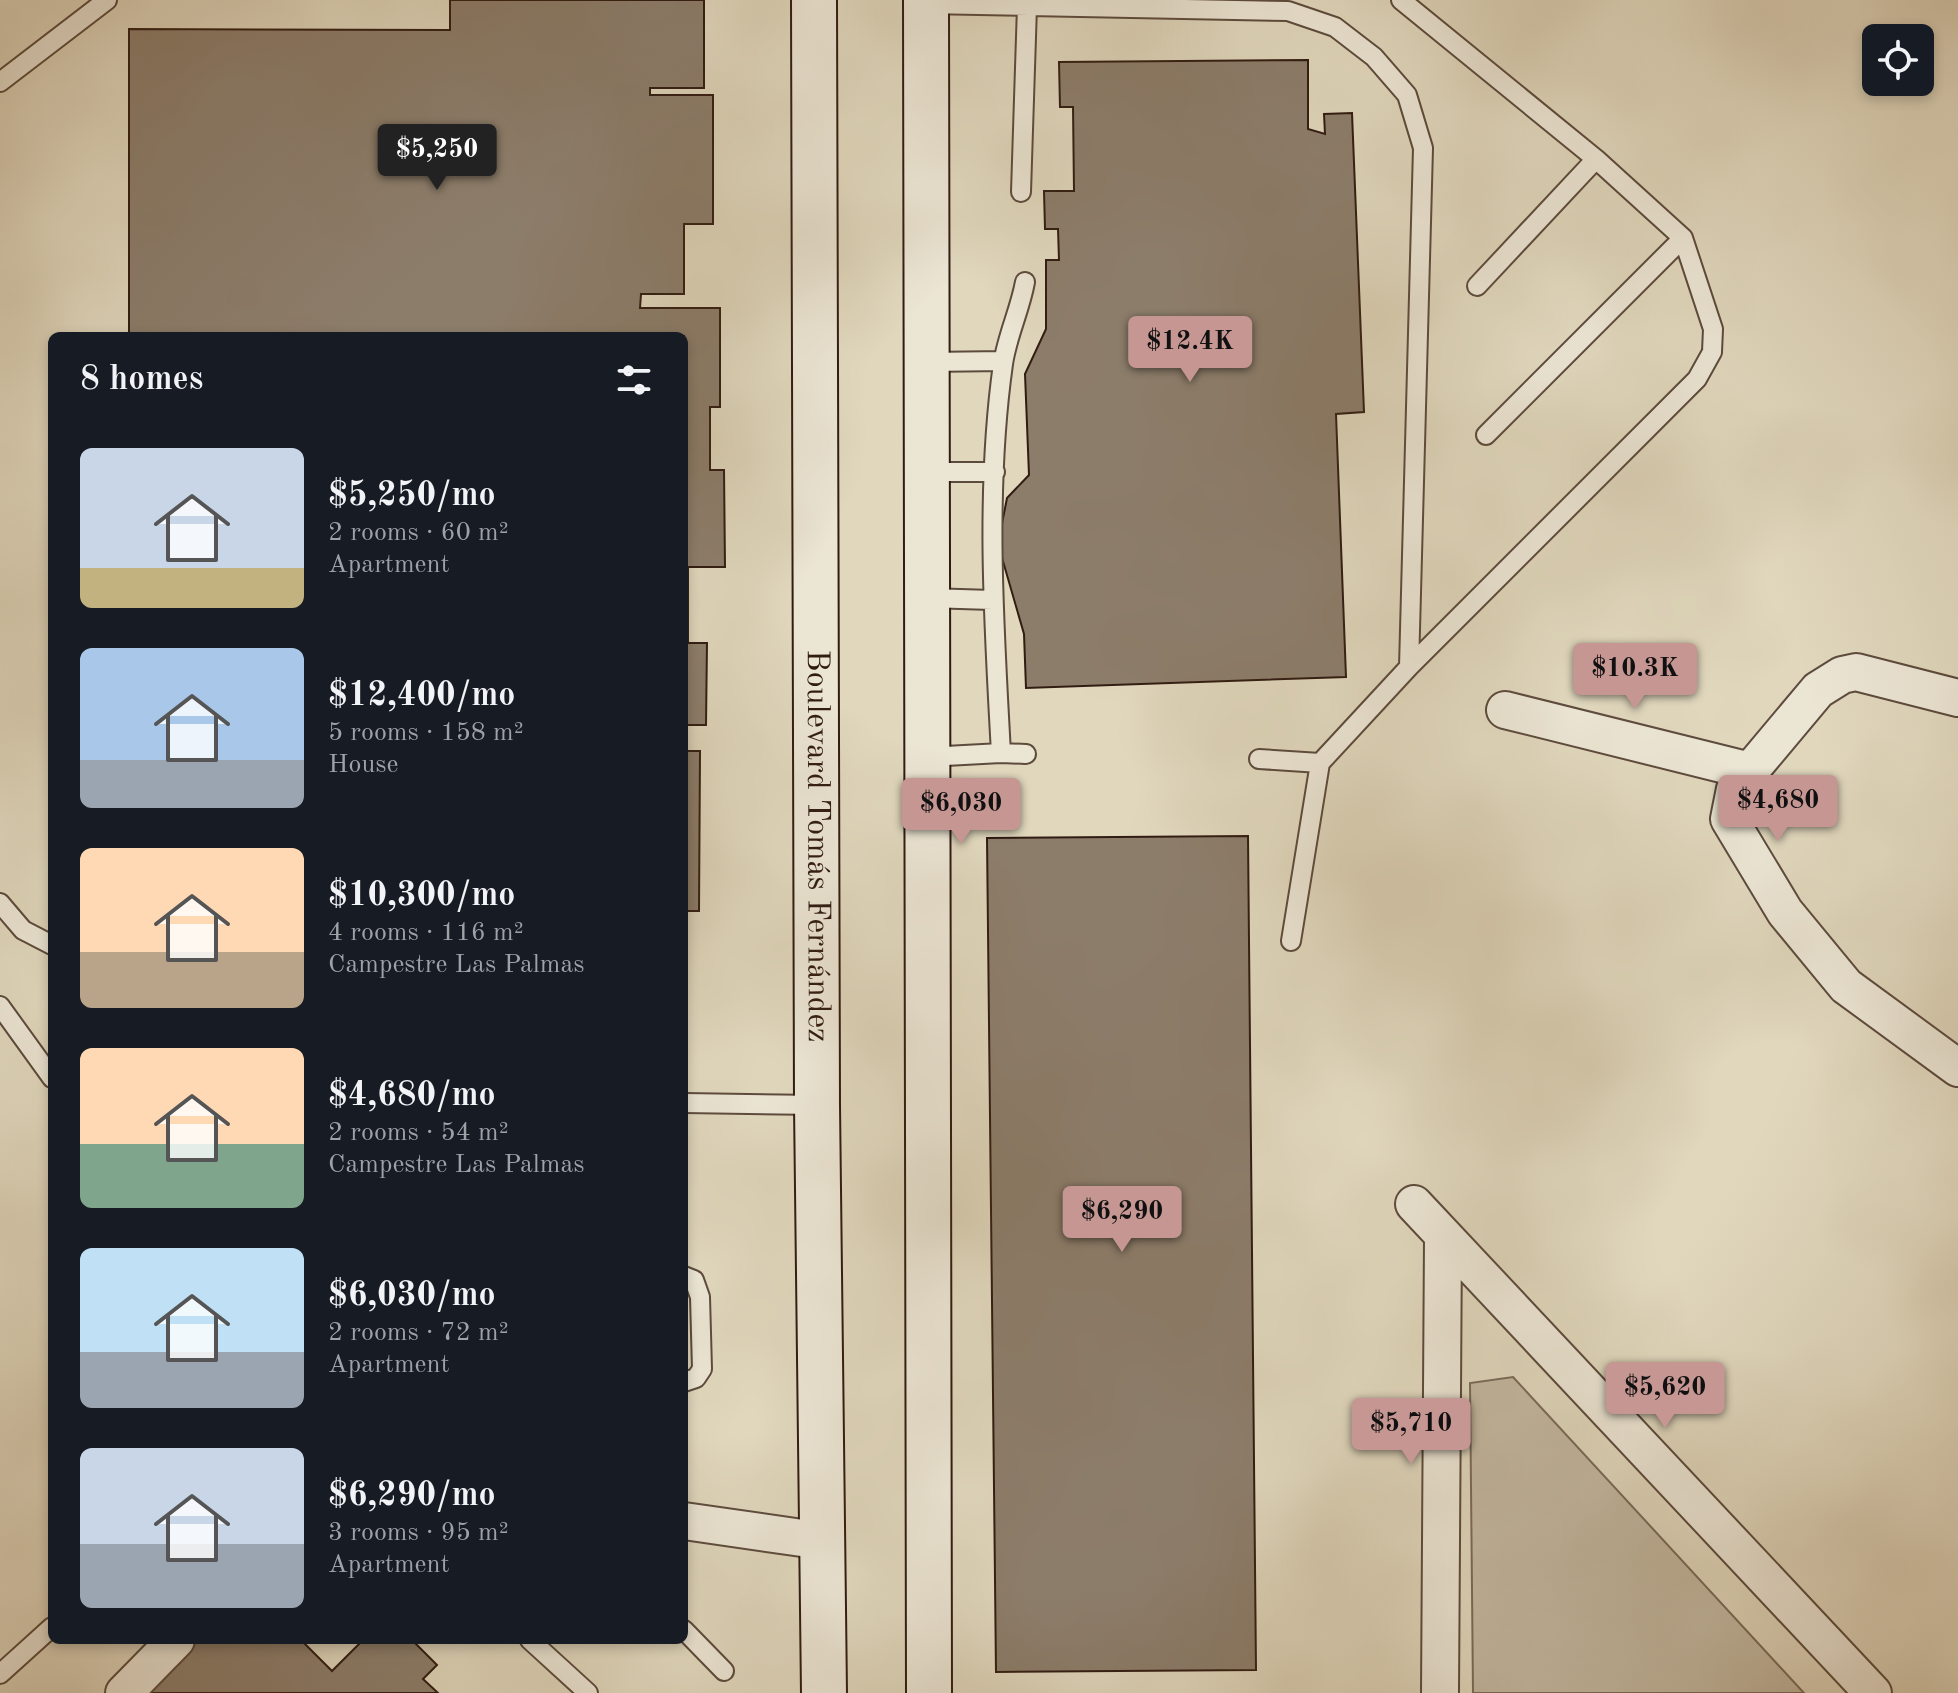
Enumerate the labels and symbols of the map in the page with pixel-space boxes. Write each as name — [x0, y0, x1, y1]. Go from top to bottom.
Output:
pin: $5,250 — [372, 124, 502, 192]
pin: $12.4K — [1125, 316, 1255, 384]
pin: $10.3K — [1570, 643, 1700, 711]
street label: Boulevard Tomás Fernández — [800, 650, 833, 1042]
pin: $4,680 — [1713, 775, 1843, 843]
pin: $6,030 — [896, 778, 1026, 846]
pin: $6,290 — [1057, 1186, 1187, 1254]
pin: $5,620 — [1600, 1362, 1730, 1430]
pin: $5,710 — [1346, 1398, 1476, 1466]

